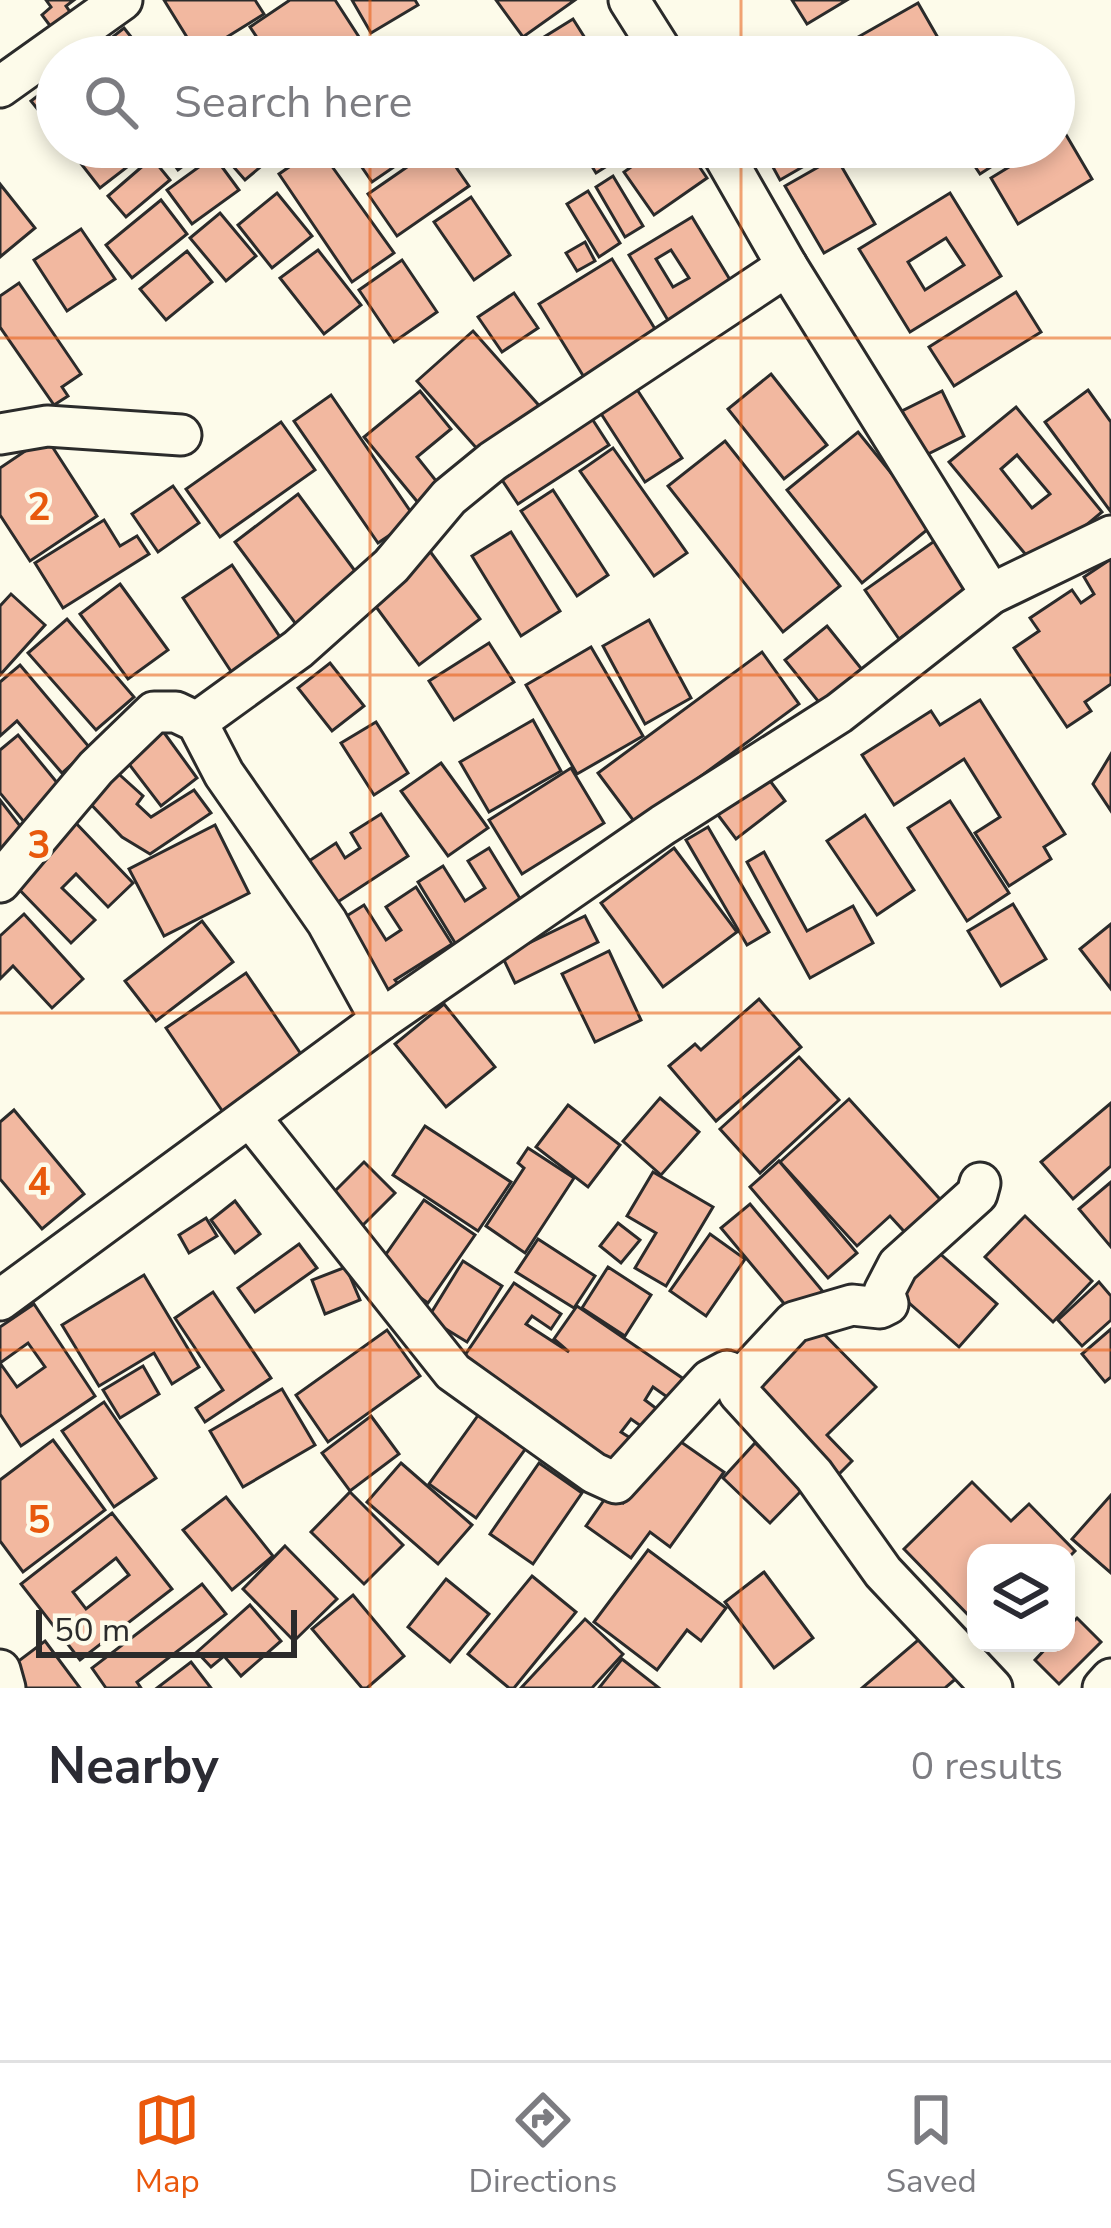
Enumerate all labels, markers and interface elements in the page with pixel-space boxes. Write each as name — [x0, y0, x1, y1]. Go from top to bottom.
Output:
search box — [36, 36, 1075, 168]
icon: search — [78, 69, 144, 135]
text: Search here — [174, 72, 413, 133]
text: 2 — [27, 481, 51, 534]
text: 3 — [27, 819, 51, 872]
text: 4 — [27, 1156, 51, 1209]
text: 5 — [27, 1494, 51, 1547]
map controls — [967, 1544, 1075, 1652]
button: layers — [967, 1544, 1075, 1652]
scale bar — [36, 1604, 297, 1657]
text: 50 m — [54, 1608, 130, 1653]
text: Nearby — [48, 1731, 219, 1801]
text: 0 results — [911, 1740, 1063, 1793]
tab: Map — [134, 2087, 200, 2204]
tab: Directions — [469, 2087, 617, 2204]
tab: Saved — [886, 2087, 977, 2204]

